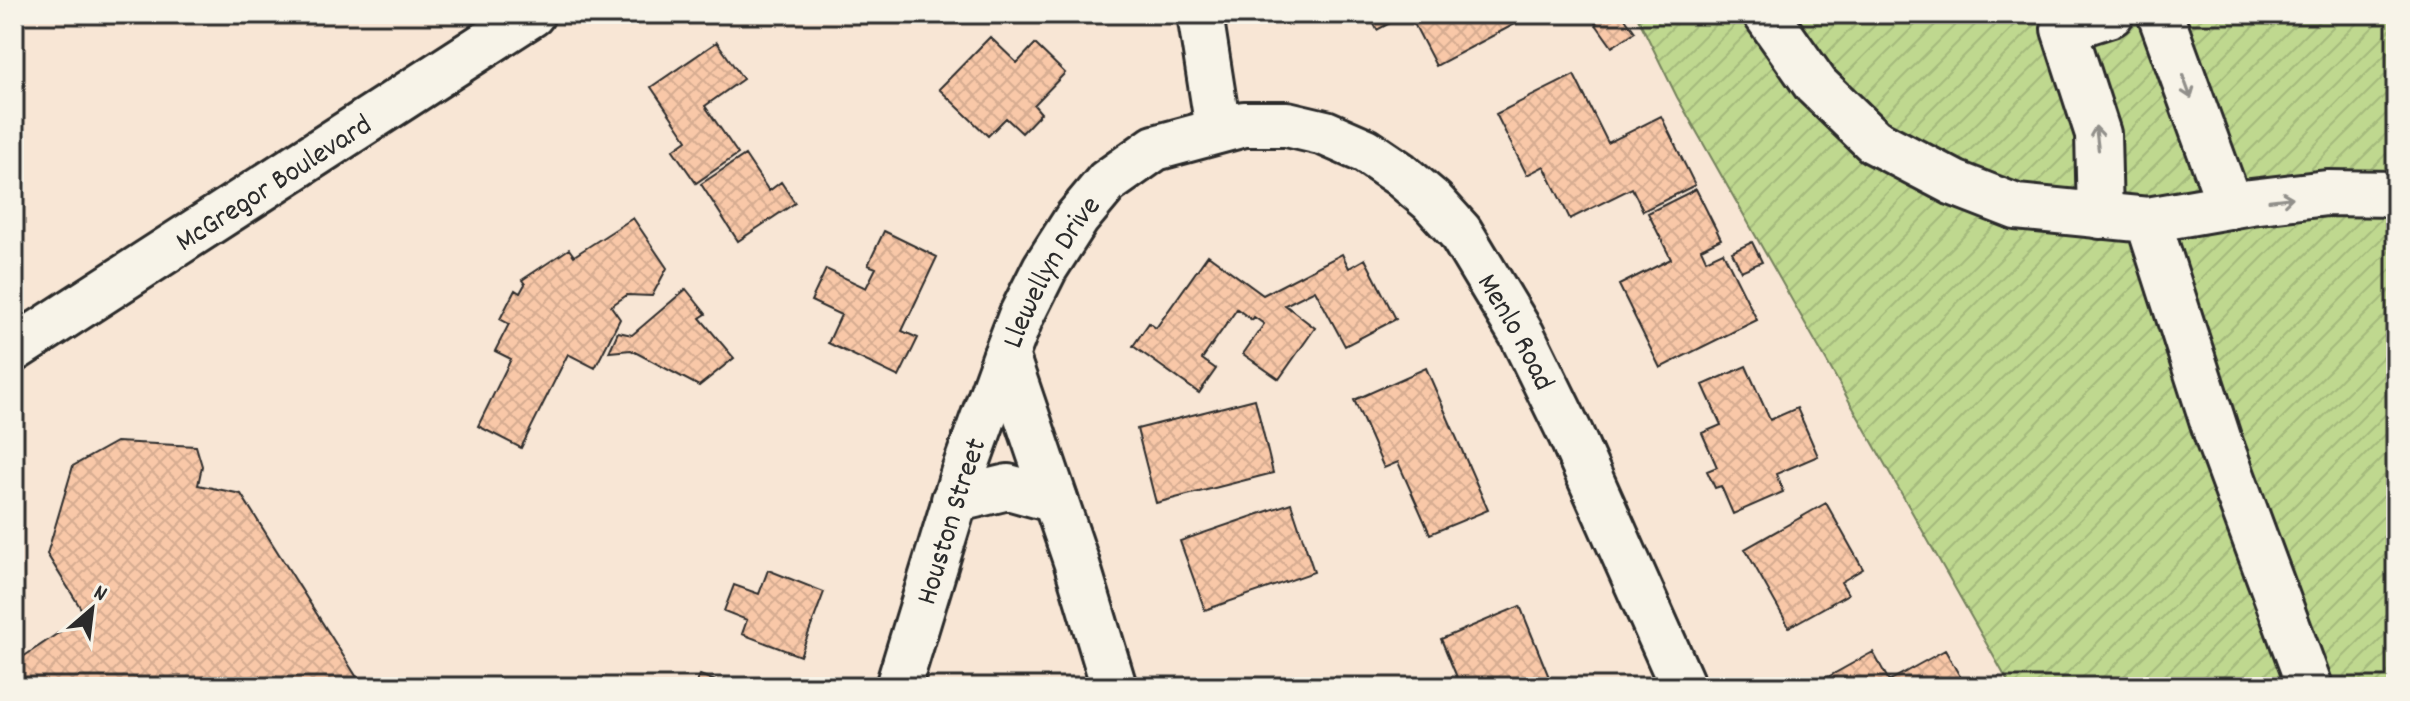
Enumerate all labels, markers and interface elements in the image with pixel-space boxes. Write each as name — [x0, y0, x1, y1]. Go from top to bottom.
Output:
one-way arrow — [2181, 74, 2195, 99]
street label: McGregor Boulevard — [168, 106, 382, 265]
one-way arrow — [2089, 125, 2104, 152]
street label: Llewellyn Drive — [994, 188, 1113, 355]
one-way arrow — [2267, 191, 2294, 206]
street label: Menlo Road — [1464, 267, 1563, 399]
street label: Houston Street — [907, 433, 1000, 611]
north arrow — [52, 569, 132, 649]
text: N — [88, 578, 112, 611]

